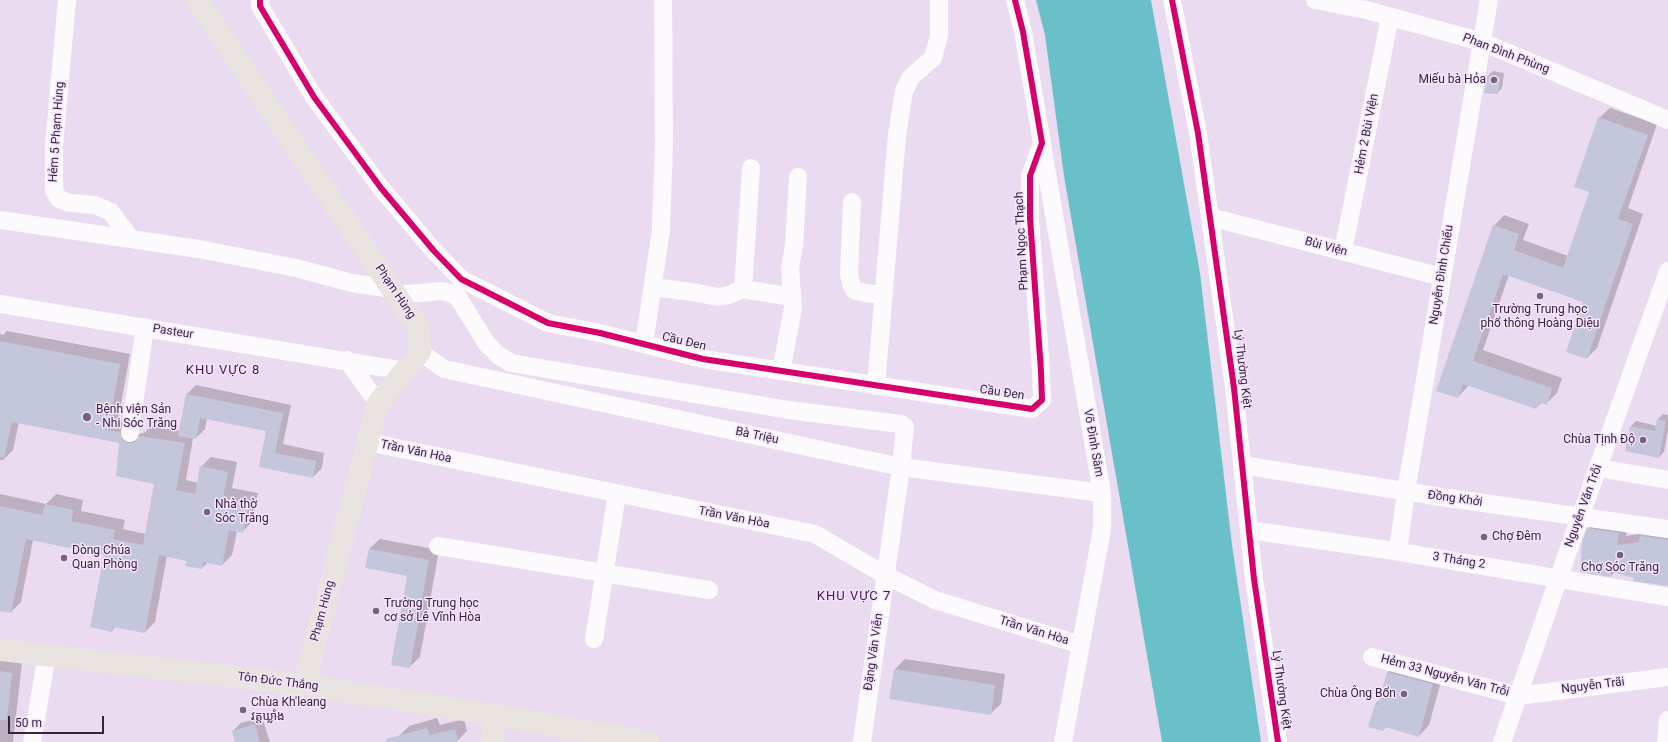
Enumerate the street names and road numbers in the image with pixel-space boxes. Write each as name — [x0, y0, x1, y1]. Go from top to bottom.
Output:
street label: Phan Đình Phùng — [1461, 31, 1551, 77]
street label: Hẻm 5 Phạm Hùng — [46, 81, 68, 183]
street label: Hẻm 2 Bùi Viện — [1352, 93, 1382, 175]
street label: Phạm Ngọc Thạch — [1012, 191, 1032, 291]
street label: Nguyễn Đình Chiểu — [1427, 224, 1457, 326]
street label: Bùi Viện — [1303, 234, 1349, 260]
street label: Phạm Hùng — [371, 262, 419, 322]
street label: Pasteur — [152, 322, 194, 342]
street label: Lý Thường Kiệt — [1230, 329, 1254, 409]
street label: Cầu Đen — [660, 330, 708, 354]
street label: Cầu Đen — [979, 383, 1025, 403]
street label: Võ Đình Sâm — [1080, 408, 1106, 478]
street label: Bà Triệu — [734, 424, 780, 448]
street label: Trần Văn Hòa — [379, 437, 453, 467]
street label: Nguyễn Văn Trỗi — [1562, 462, 1606, 550]
street label: Đồng Khởi — [1427, 488, 1483, 510]
street label: Trần Văn Hòa — [697, 504, 771, 532]
street label: 3 Tháng 2 — [1432, 550, 1486, 572]
street label: Phạm Hùng — [308, 579, 338, 643]
street label: Đặng Văn Viễn — [861, 612, 887, 692]
street label: Trần Văn Hòa — [997, 614, 1071, 648]
street label: Lý Thường Kiệt — [1268, 650, 1294, 730]
street label: Hẻm 33 Nguyễn Văn Trỗi — [1379, 652, 1511, 700]
street label: Tôn Đức Thắng — [237, 670, 319, 694]
street label: Nguyễn Trãi — [1561, 675, 1625, 697]

